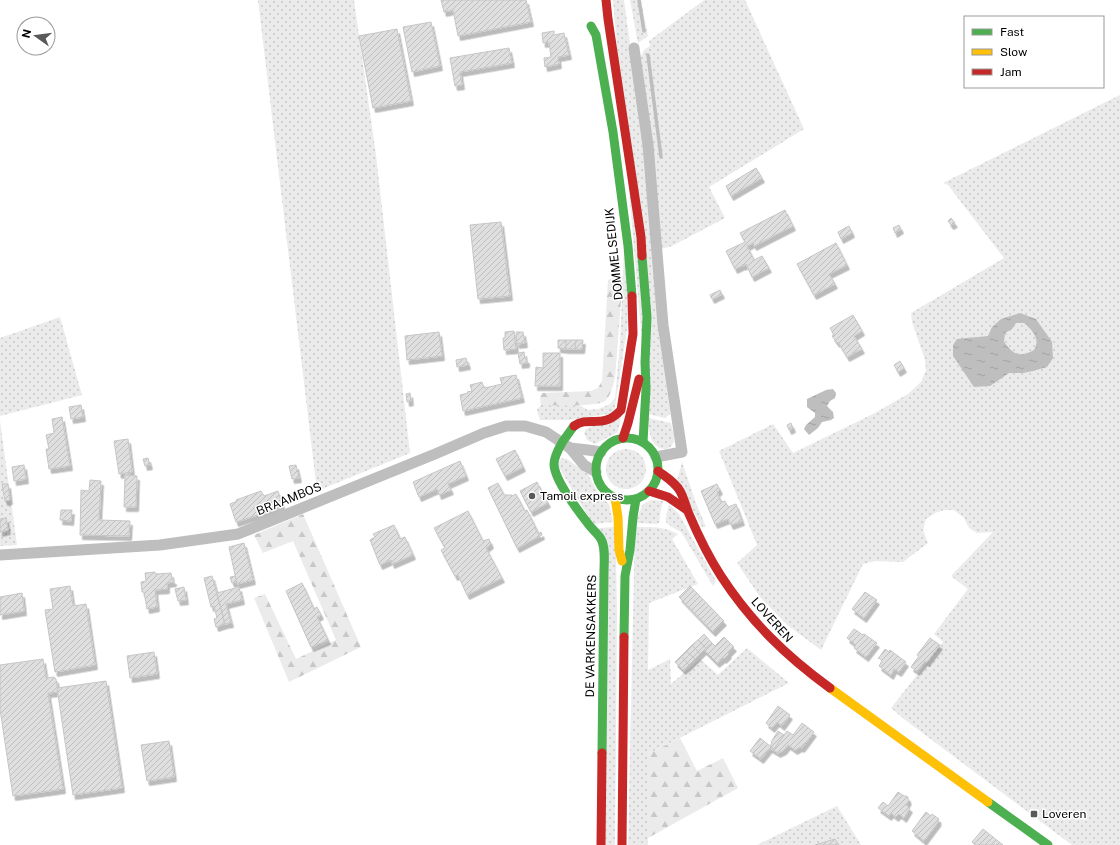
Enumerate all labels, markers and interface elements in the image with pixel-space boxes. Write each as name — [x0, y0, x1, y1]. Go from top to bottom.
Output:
north arrow — [16, 16, 56, 56]
legend — [964, 16, 1104, 88]
text: Fast — [1000, 25, 1025, 39]
text: N — [19, 28, 33, 39]
text: Slow — [1000, 45, 1028, 59]
text: Jam — [1000, 65, 1022, 79]
street label: DOMMELSEDIJK — [602, 207, 626, 301]
street label: BRAAMBOS — [254, 480, 324, 518]
place label: Tamoil express — [540, 489, 623, 503]
marker: Tamoil express — [527, 491, 537, 501]
street label: DE VARKENSAKKERS — [583, 575, 599, 697]
street label: LOVEREN — [748, 595, 796, 645]
place label: Loveren — [1042, 807, 1086, 821]
marker: Loveren — [1029, 809, 1039, 819]

